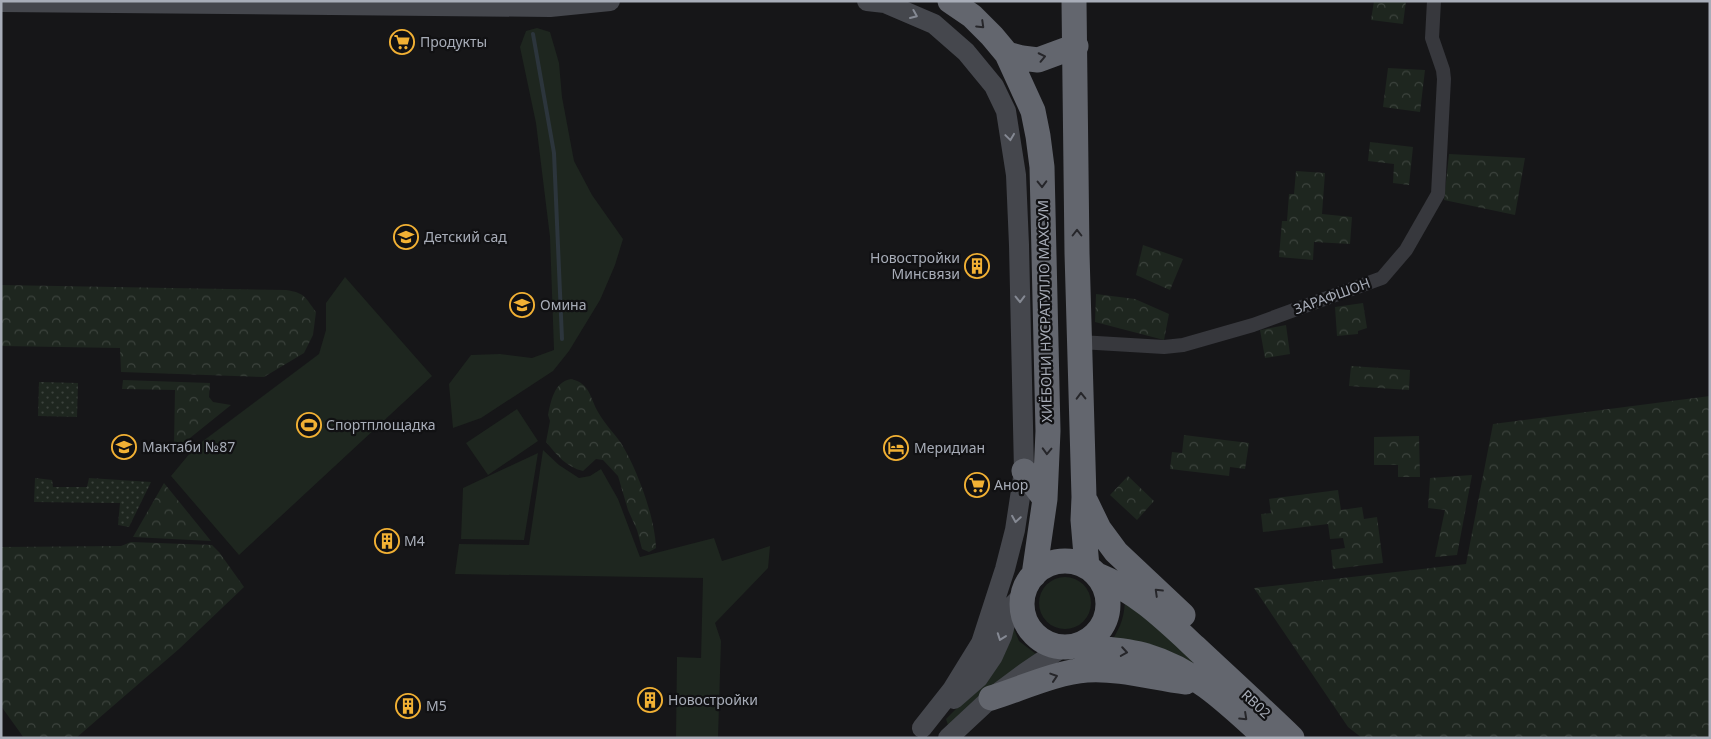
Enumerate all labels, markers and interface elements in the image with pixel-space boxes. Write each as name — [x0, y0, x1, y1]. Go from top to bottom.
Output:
one-way arrow — [909, 10, 917, 20]
one-way arrow — [975, 19, 984, 28]
supermarket icon: Продукты — [389, 29, 415, 55]
place label: Продукты — [420, 32, 487, 51]
one-way arrow — [1037, 53, 1046, 63]
one-way arrow — [1005, 132, 1015, 141]
one-way arrow — [1037, 180, 1047, 188]
street label: ХИЁБОНИ НУСРАТУЛЛО МАХСУМ — [1033, 200, 1056, 422]
school or university icon: Детский сад — [393, 224, 419, 250]
place label: Детский сад — [424, 227, 507, 246]
one-way arrow — [1072, 229, 1082, 237]
place label: Новостройки Минсвязи — [870, 248, 960, 283]
building icon: Новостройки Минсвязи — [964, 253, 990, 279]
street label: ЗАРАФШОН — [1291, 273, 1373, 318]
school or university icon: Омина — [509, 292, 535, 318]
place label: Омина — [540, 295, 586, 314]
one-way arrow — [1015, 295, 1025, 303]
one-way arrow — [1076, 391, 1086, 399]
sports icon: Спортплощадка — [296, 412, 322, 438]
place label: Спортплощадка — [326, 415, 435, 434]
school or university icon: Мактаби №87 — [111, 434, 137, 460]
hotel icon: Меридиан — [883, 435, 909, 461]
place label: Мактаби №87 — [142, 437, 235, 456]
place label: Меридиан — [914, 438, 985, 457]
one-way arrow — [1042, 447, 1053, 455]
supermarket icon: Анор — [964, 472, 990, 498]
place label: Анор — [994, 475, 1028, 494]
one-way arrow — [1012, 515, 1022, 524]
building icon: М4 — [374, 528, 400, 554]
place label: М4 — [404, 531, 425, 550]
one-way arrow — [1155, 589, 1164, 598]
one-way arrow — [997, 632, 1007, 640]
one-way arrow — [1120, 646, 1128, 657]
one-way arrow — [1050, 673, 1058, 683]
street label: RB02 — [1237, 685, 1275, 722]
building icon: Новостройки — [637, 687, 663, 713]
place label: Новостройки — [668, 690, 758, 709]
building icon: М5 — [395, 693, 421, 719]
place label: М5 — [426, 696, 447, 715]
one-way arrow — [1238, 711, 1247, 720]

